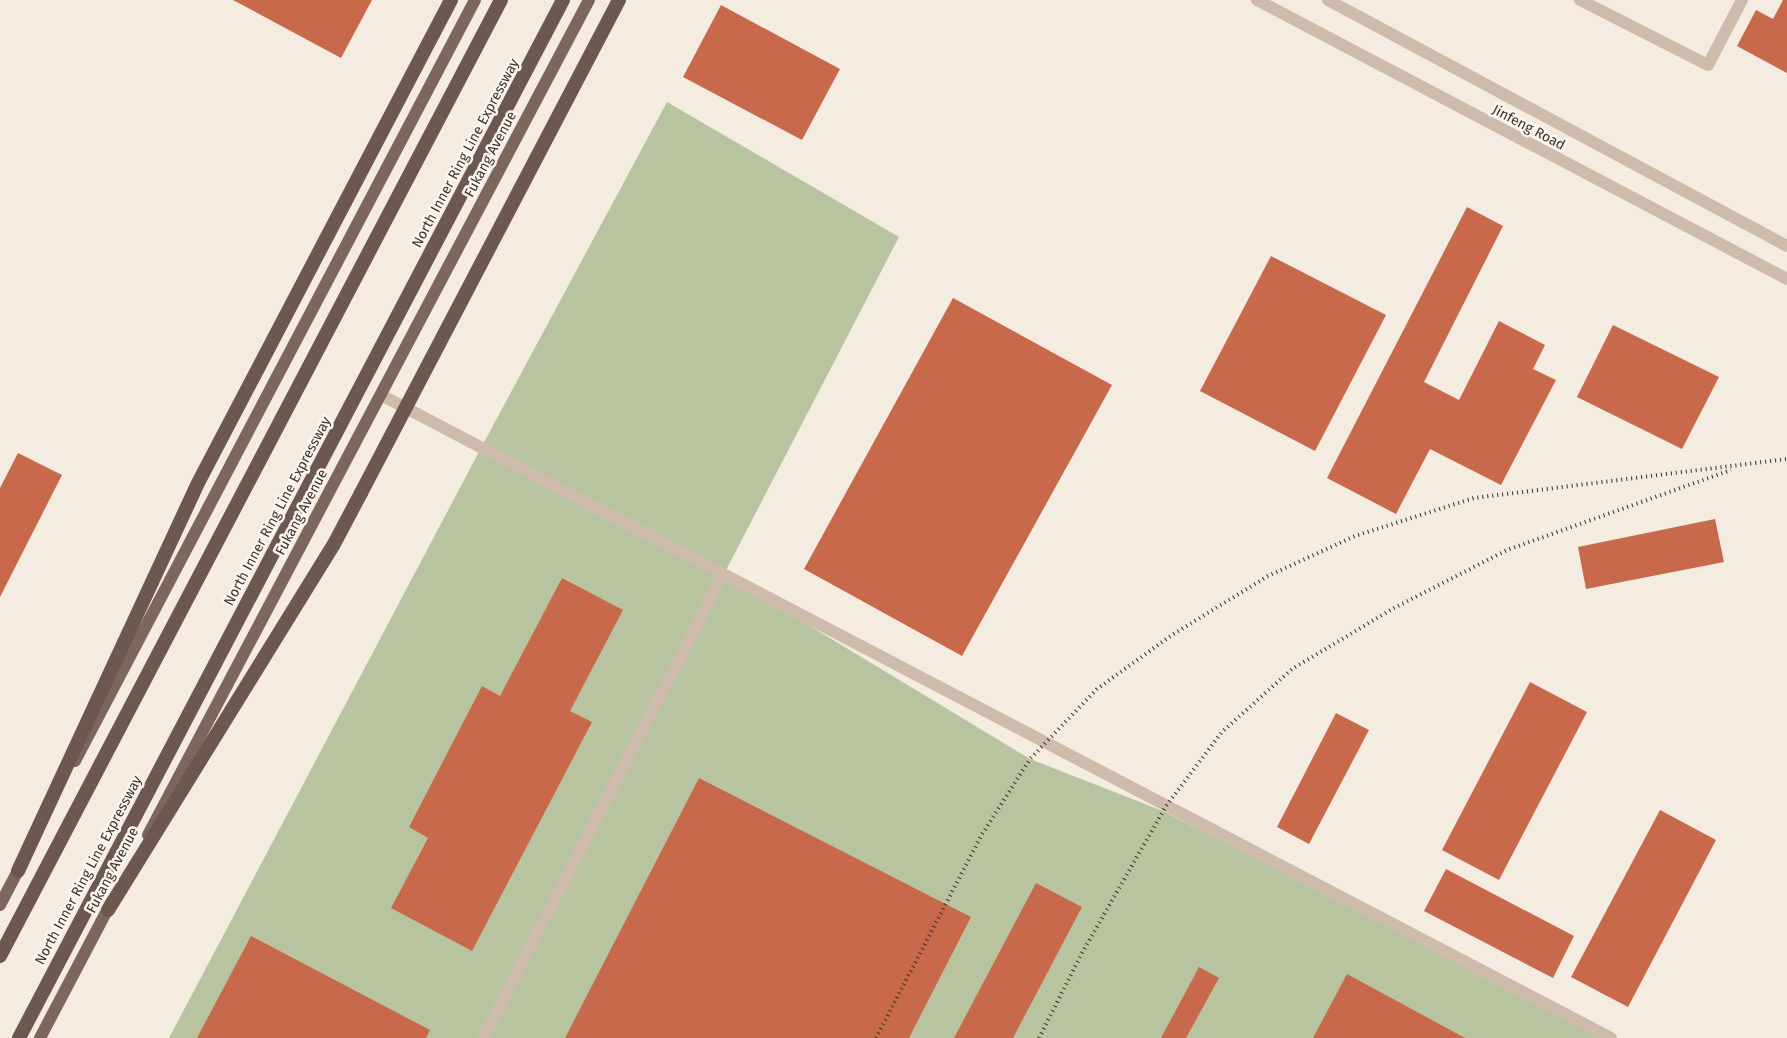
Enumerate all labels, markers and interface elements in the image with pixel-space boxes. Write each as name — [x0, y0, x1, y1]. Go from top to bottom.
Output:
street label: North Inner Ring Line Expressway — [408, 56, 523, 251]
street label: Jinfeng Road — [1489, 101, 1568, 154]
street label: Fukang Avenue — [461, 108, 520, 200]
street label: North Inner Ring Line Expressway — [220, 414, 335, 609]
street label: Fukang Avenue — [272, 466, 331, 558]
street label: North Inner Ring Line Expressway — [31, 773, 146, 968]
street label: Fukang Avenue — [83, 824, 142, 916]

